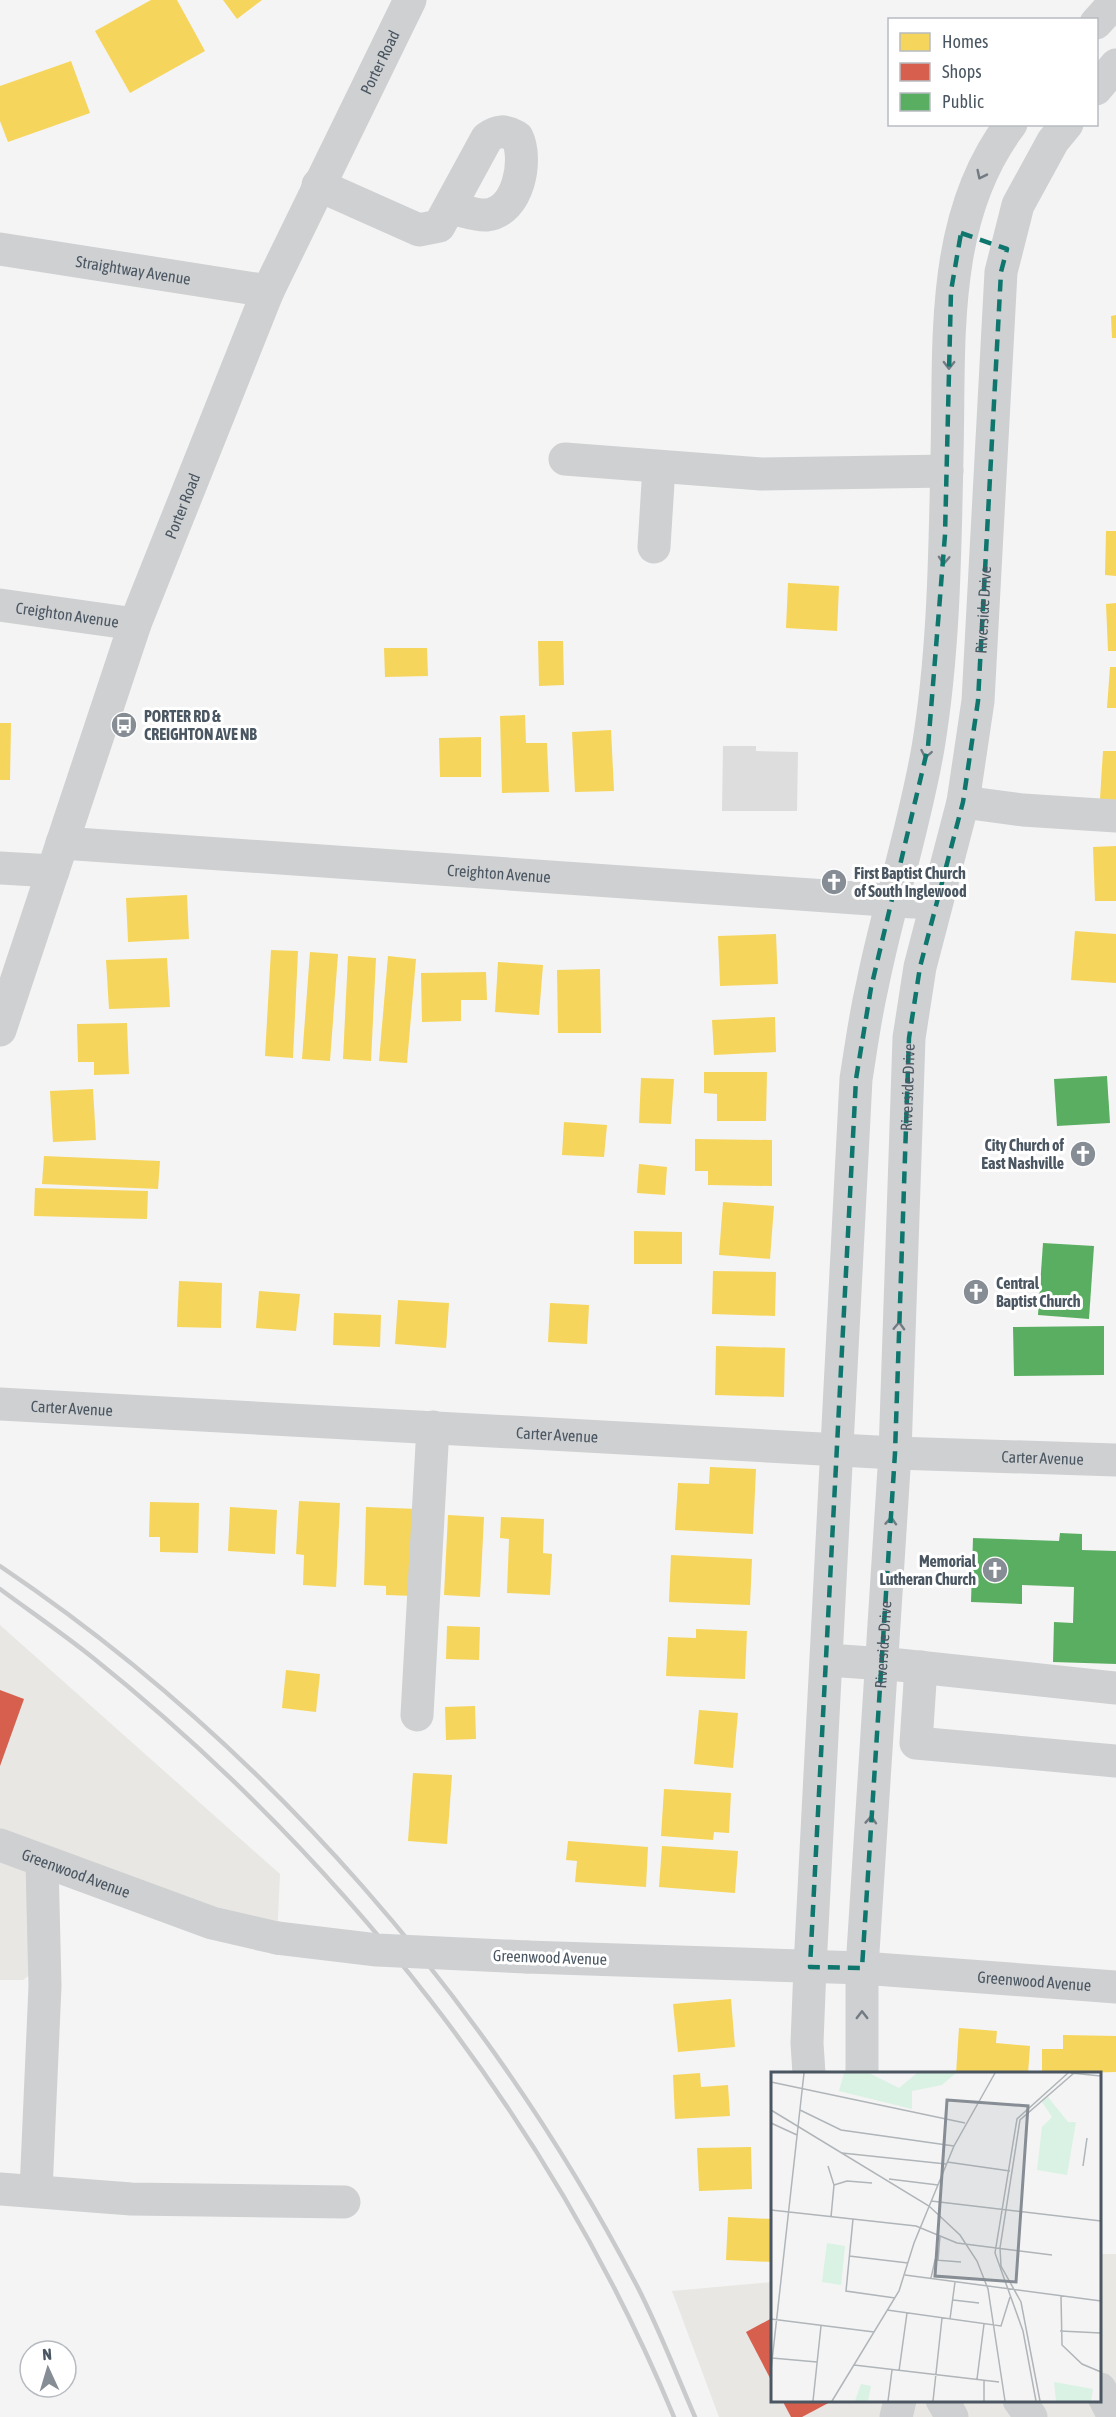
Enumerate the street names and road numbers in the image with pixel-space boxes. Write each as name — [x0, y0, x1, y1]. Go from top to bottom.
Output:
street label: Porter Road — [356, 27, 403, 97]
street label: Straightway Avenue — [75, 252, 192, 288]
street label: Porter Road — [161, 471, 203, 541]
street label: Riverside Drive — [972, 566, 994, 654]
street label: Creighton Avenue — [15, 598, 120, 631]
street label: Creighton Avenue — [447, 861, 551, 886]
street label: Riverside Drive — [897, 1043, 918, 1131]
street label: Carter Avenue — [30, 1397, 113, 1419]
street label: Carter Avenue — [516, 1423, 599, 1446]
street label: Carter Avenue — [1001, 1447, 1084, 1468]
street label: Riverside Drive — [871, 1600, 895, 1689]
street label: Greenwood Avenue — [19, 1845, 133, 1901]
street label: Greenwood Avenue — [493, 1946, 607, 1968]
street label: Greenwood Avenue — [977, 1968, 1092, 1994]

